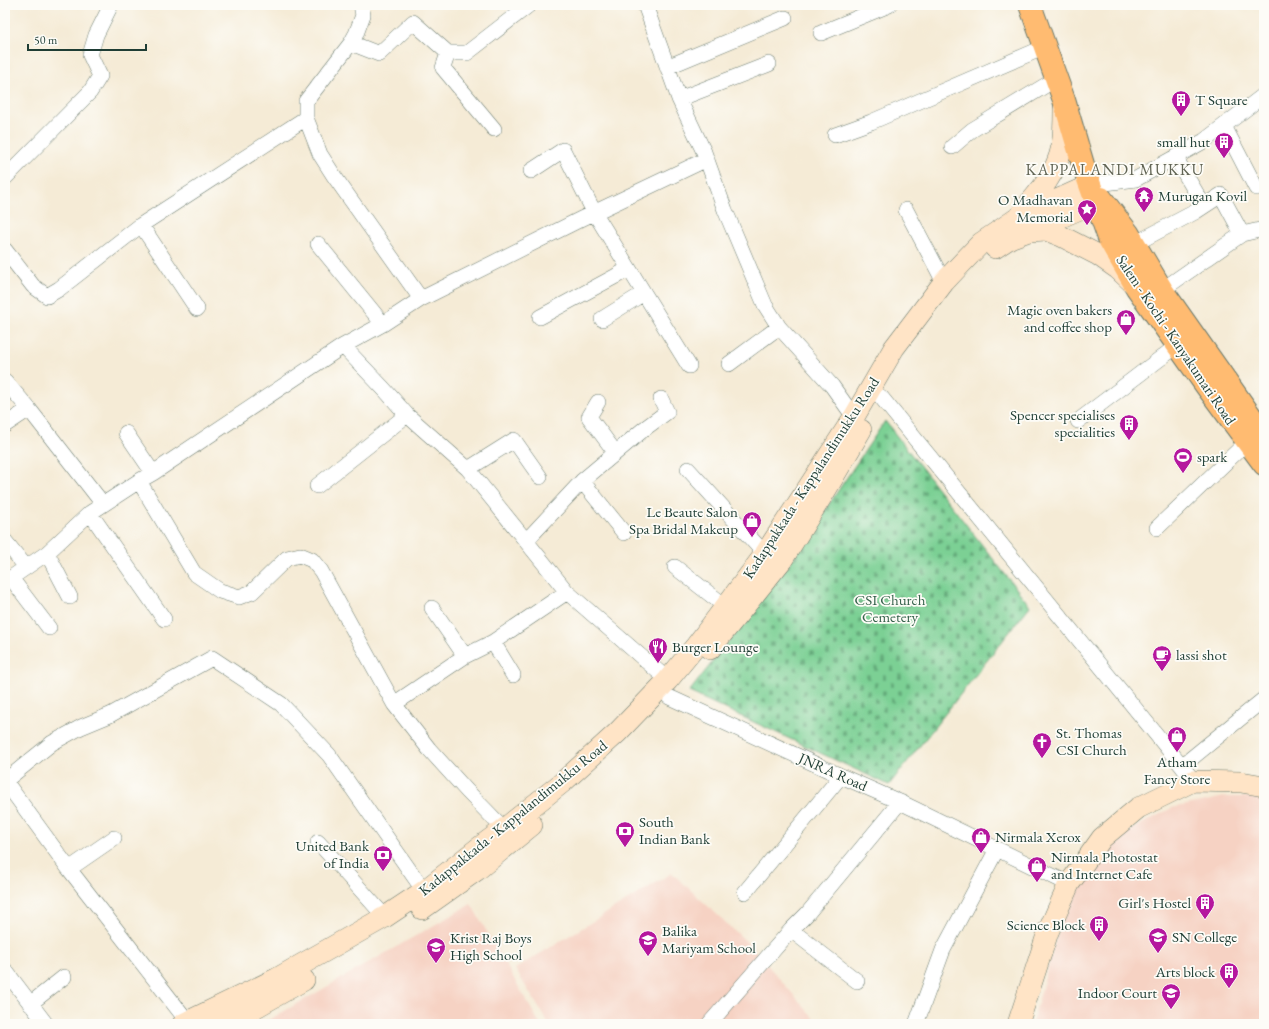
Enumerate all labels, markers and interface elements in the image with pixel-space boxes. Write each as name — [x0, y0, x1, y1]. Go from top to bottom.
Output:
scale bar — [28, 26, 146, 52]
text: 50 m — [34, 32, 58, 48]
building icon: T Square — [1170, 89, 1192, 117]
place label: T Square — [1195, 90, 1248, 109]
building icon: small hut — [1213, 131, 1235, 159]
place label: small hut — [1157, 132, 1210, 151]
district label: KAPPALANDI MUKKU — [1026, 159, 1204, 180]
temple icon: Murugan Kovil — [1133, 185, 1155, 213]
place label: Murugan Kovil — [1158, 186, 1247, 205]
place label: O Madhavan Memorial — [998, 190, 1073, 226]
place icon: O Madhavan Memorial — [1076, 198, 1098, 226]
street label: Salem - Kochi - Kanyakumari Road — [1112, 251, 1241, 429]
place label: Magic oven bakers and coffee shop — [1007, 300, 1112, 336]
shop icon: Magic oven bakers and coffee shop — [1115, 308, 1137, 336]
street label: Kadappakkada - Kappalandimukku Road — [738, 373, 883, 582]
place label: Spencer specialises specialities — [1010, 405, 1115, 441]
building icon: Spencer specialises specialities — [1118, 413, 1140, 441]
sports icon: spark — [1172, 446, 1194, 474]
place label: spark — [1197, 447, 1228, 466]
place label: Le Beaute Salon Spa Bridal Makeup — [629, 502, 738, 538]
shop icon: Le Beaute Salon Spa Bridal Makeup — [741, 510, 763, 538]
park label: CSI Church Cemetery — [855, 590, 926, 626]
restaurant icon: Burger Lounge — [647, 636, 669, 664]
place label: Burger Lounge — [672, 637, 759, 656]
cafe icon: lassi shot — [1151, 644, 1173, 672]
place label: lassi shot — [1176, 645, 1227, 664]
place label: St. Thomas CSI Church — [1056, 723, 1127, 759]
shop icon: Atham Fancy Store — [1166, 725, 1188, 753]
church icon: St. Thomas CSI Church — [1031, 731, 1053, 759]
street label: Kadappakkada - Kappalandimukku Road — [415, 735, 611, 900]
street label: JNRA Road — [794, 747, 871, 795]
place label: Atham Fancy Store — [1144, 752, 1210, 788]
place label: South Indian Bank — [639, 812, 711, 848]
bank icon: South Indian Bank — [614, 820, 636, 848]
shop icon: Nirmala Xerox — [970, 826, 992, 854]
place label: Nirmala Xerox — [995, 827, 1081, 846]
place label: United Bank of India — [296, 836, 370, 872]
bank icon: United Bank of India — [372, 844, 394, 872]
place label: Nirmala Photostat and Internet Cafe — [1051, 847, 1158, 883]
shop icon: Nirmala Photostat and Internet Cafe — [1026, 855, 1048, 883]
building icon: Girl's Hostel — [1194, 892, 1216, 920]
place label: Girl's Hostel — [1118, 893, 1191, 912]
building icon: Science Block — [1088, 914, 1110, 942]
place label: Science Block — [1007, 915, 1086, 934]
place label: Balika Mariyam School — [662, 921, 756, 957]
school or university icon: SN College — [1147, 926, 1169, 954]
place label: SN College — [1172, 927, 1237, 946]
place label: Krist Raj Boys High School — [450, 928, 532, 964]
school or university icon: Balika Mariyam School — [637, 929, 659, 957]
school or university icon: Krist Raj Boys High School — [425, 936, 447, 964]
building icon: Arts block — [1218, 961, 1240, 989]
place label: Arts block — [1154, 962, 1216, 981]
school or university icon: Indoor Court — [1160, 982, 1182, 1010]
place label: Indoor Court — [1078, 983, 1157, 1002]

